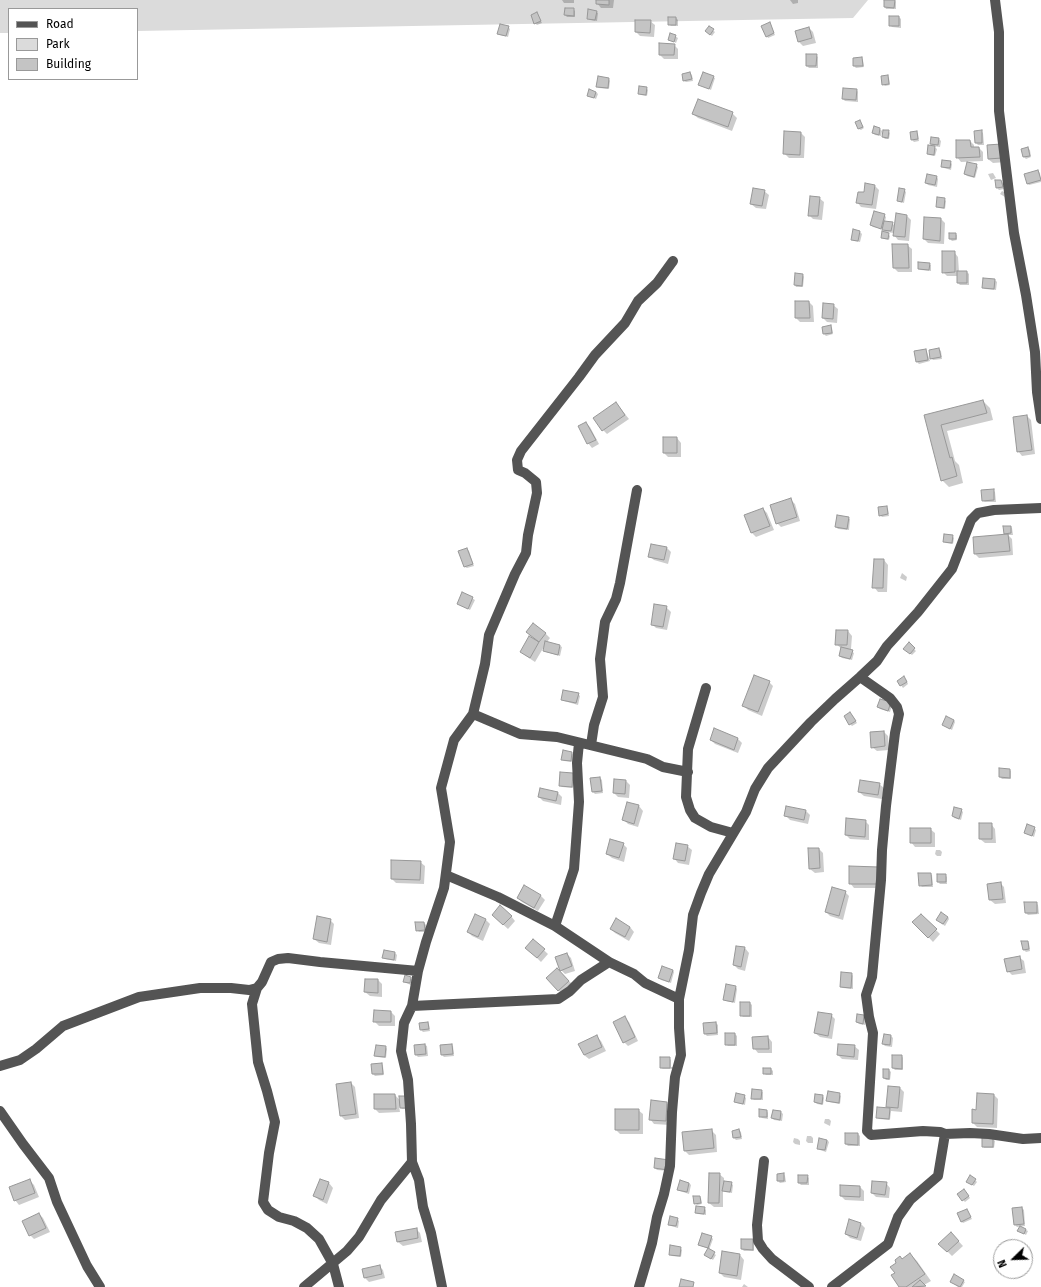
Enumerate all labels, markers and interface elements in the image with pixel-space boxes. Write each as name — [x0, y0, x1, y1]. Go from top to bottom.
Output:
legend — [8, 8, 138, 80]
text: Road — [46, 17, 74, 31]
text: Park — [46, 37, 70, 51]
text: Building — [46, 57, 91, 71]
north arrow — [993, 1239, 1033, 1279]
text: N — [995, 1258, 1010, 1269]

